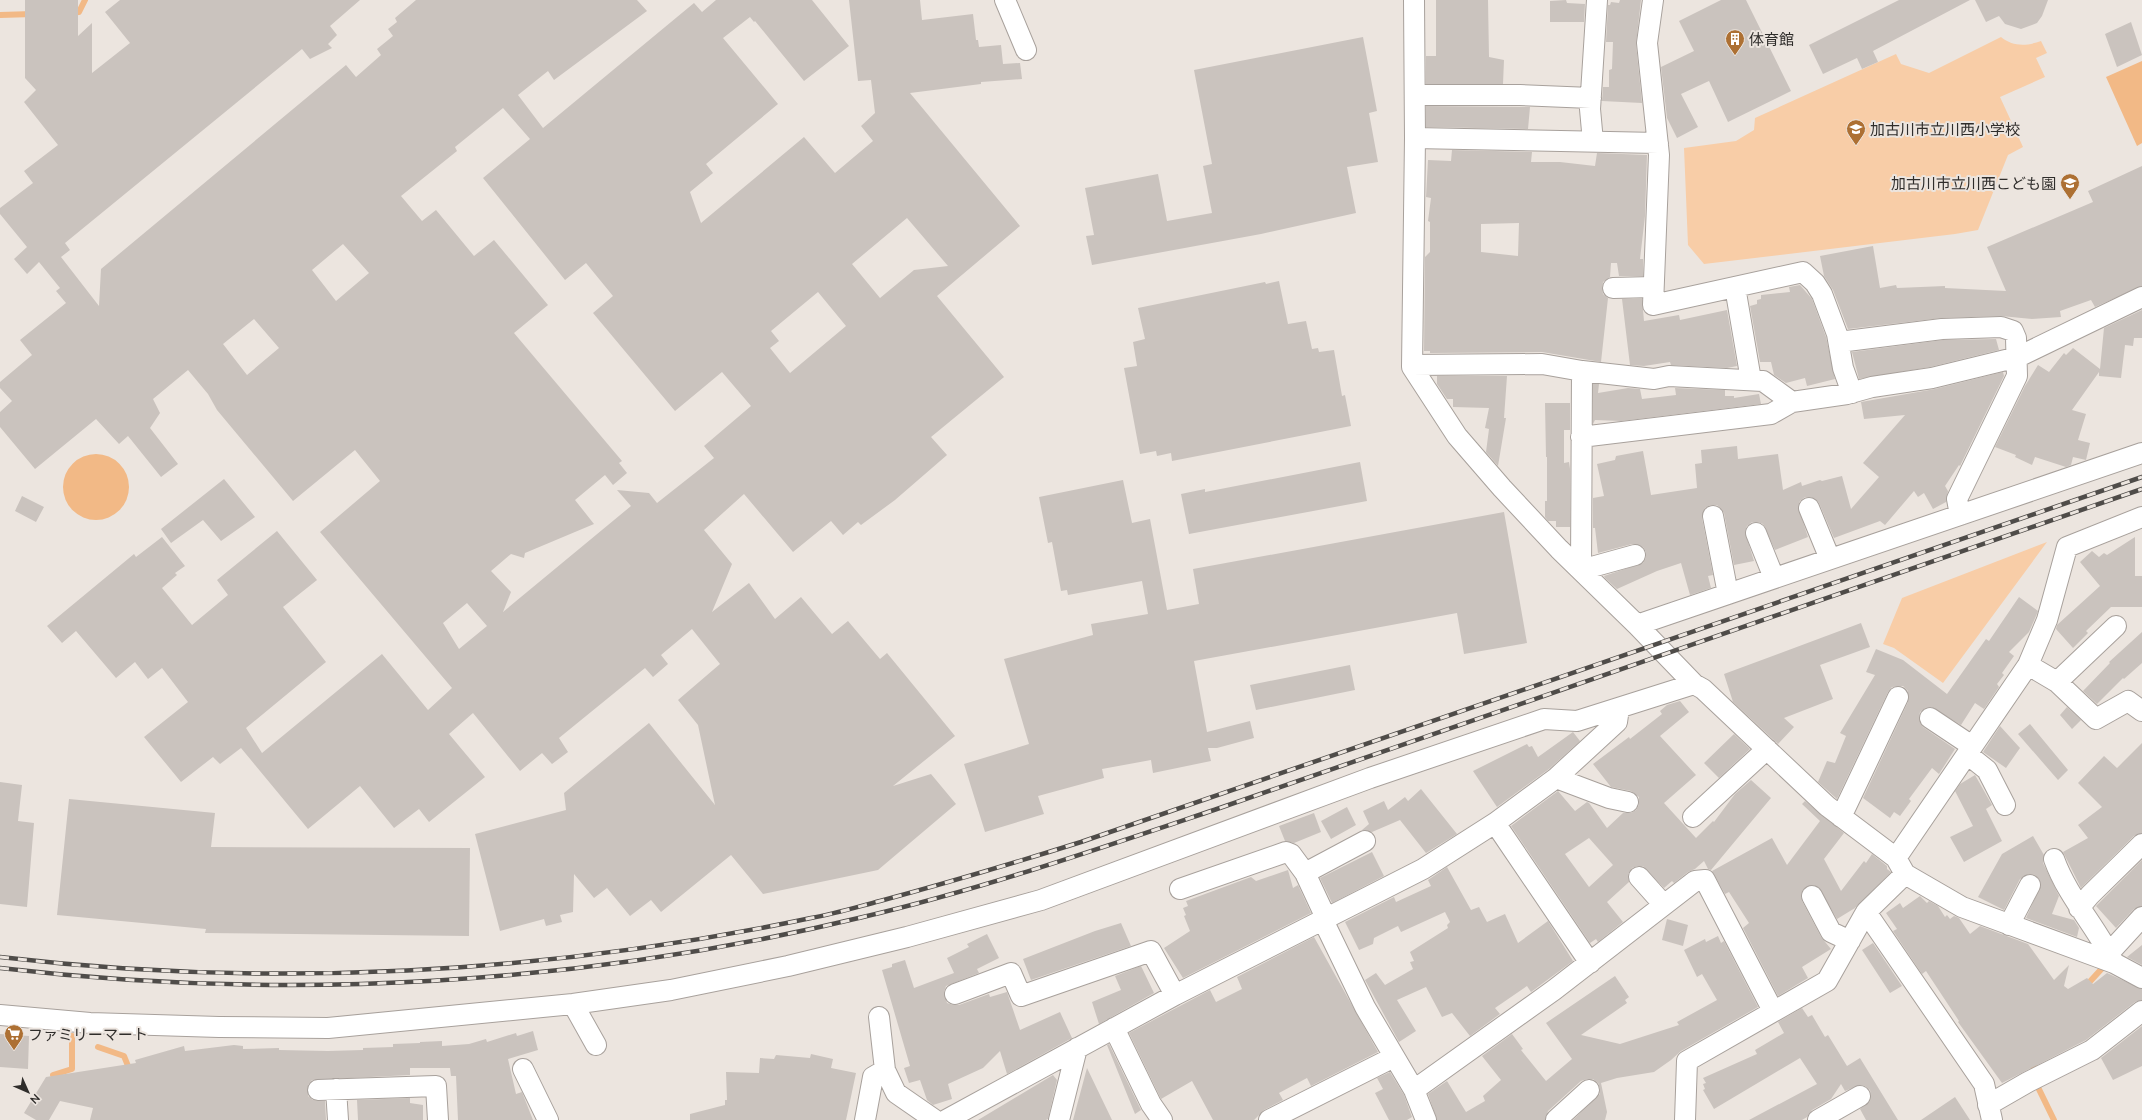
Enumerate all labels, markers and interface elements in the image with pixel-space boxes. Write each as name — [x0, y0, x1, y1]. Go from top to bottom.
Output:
building icon: 体育館 — [1724, 28, 1746, 56]
place label: 体育館 — [1749, 30, 1794, 49]
school or university icon: 加古川市立川西小学校 — [1845, 118, 1867, 146]
place label: 加古川市立川西小学校 — [1870, 120, 2020, 139]
school or university icon: 加古川市立川西こども園 — [2059, 172, 2081, 200]
place label: 加古川市立川西こども園 — [1891, 174, 2056, 193]
supermarket icon: ファミリーマート — [3, 1023, 25, 1051]
place label: ファミリーマート — [28, 1025, 148, 1044]
north arrow — [8, 1072, 48, 1112]
text: N — [27, 1091, 43, 1107]

